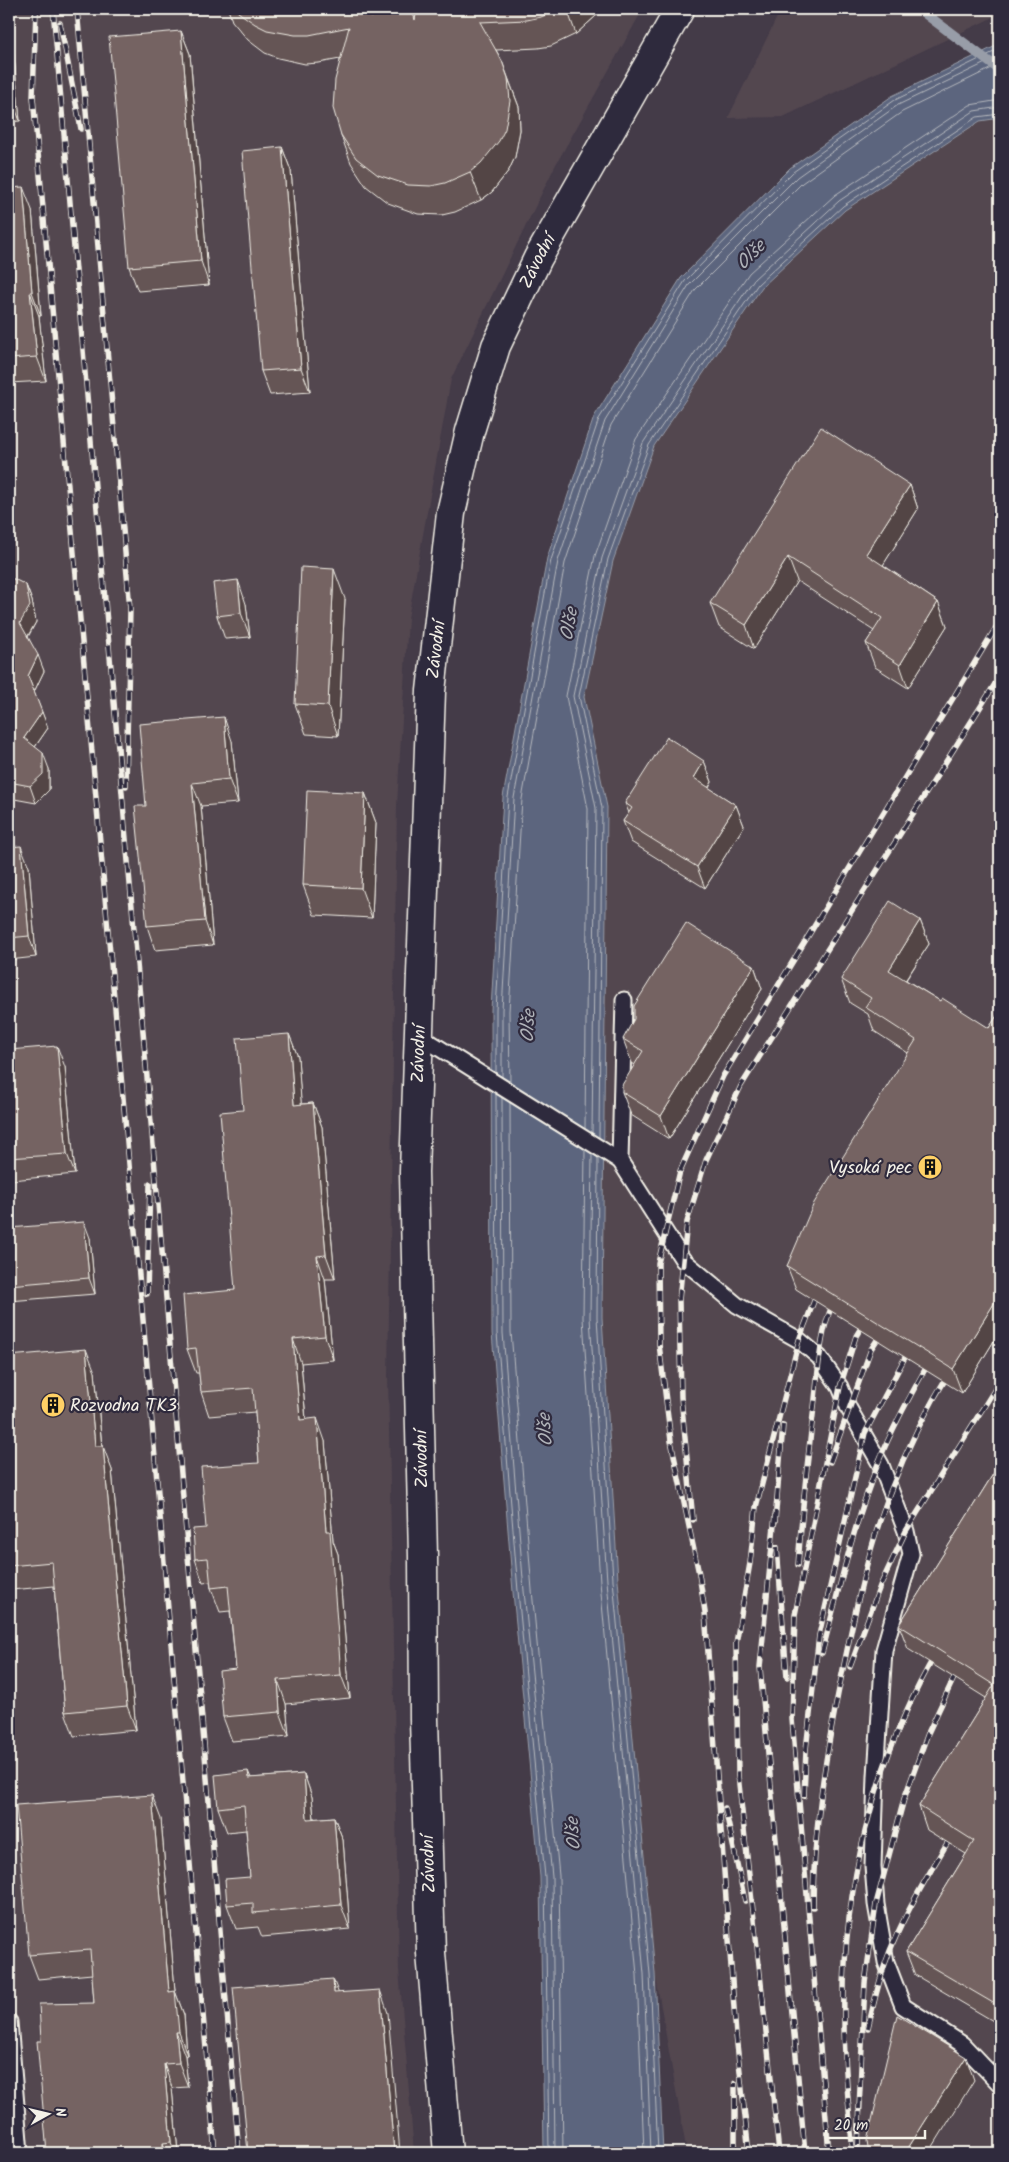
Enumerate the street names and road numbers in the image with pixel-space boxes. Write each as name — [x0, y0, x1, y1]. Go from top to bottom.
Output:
street label: Závodní — [512, 226, 566, 294]
street label: Závodní — [419, 616, 455, 680]
street label: Závodní — [404, 1022, 435, 1084]
street label: Závodní — [407, 1427, 438, 1488]
street label: Závodní — [414, 1832, 445, 1894]

